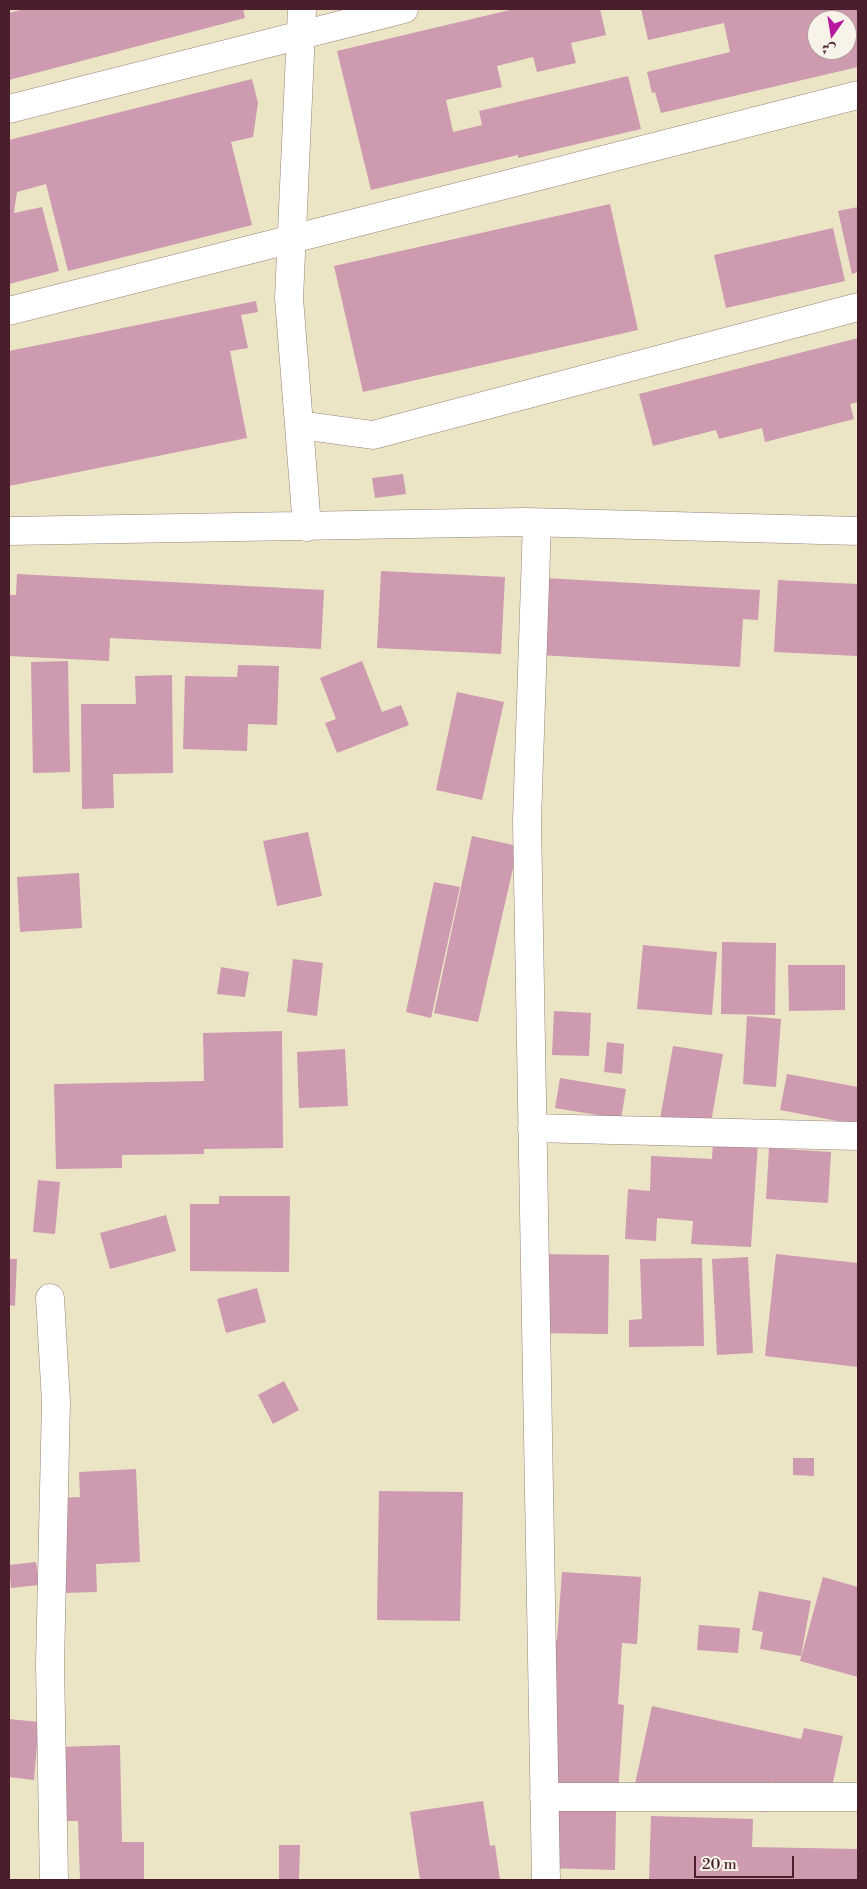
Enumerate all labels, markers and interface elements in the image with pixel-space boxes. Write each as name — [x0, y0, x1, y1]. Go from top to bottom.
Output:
north arrow — [807, 10, 857, 60]
text: ش — [820, 38, 838, 59]
scale bar — [697, 1846, 797, 1878]
text: 20 m — [702, 1855, 737, 1874]

